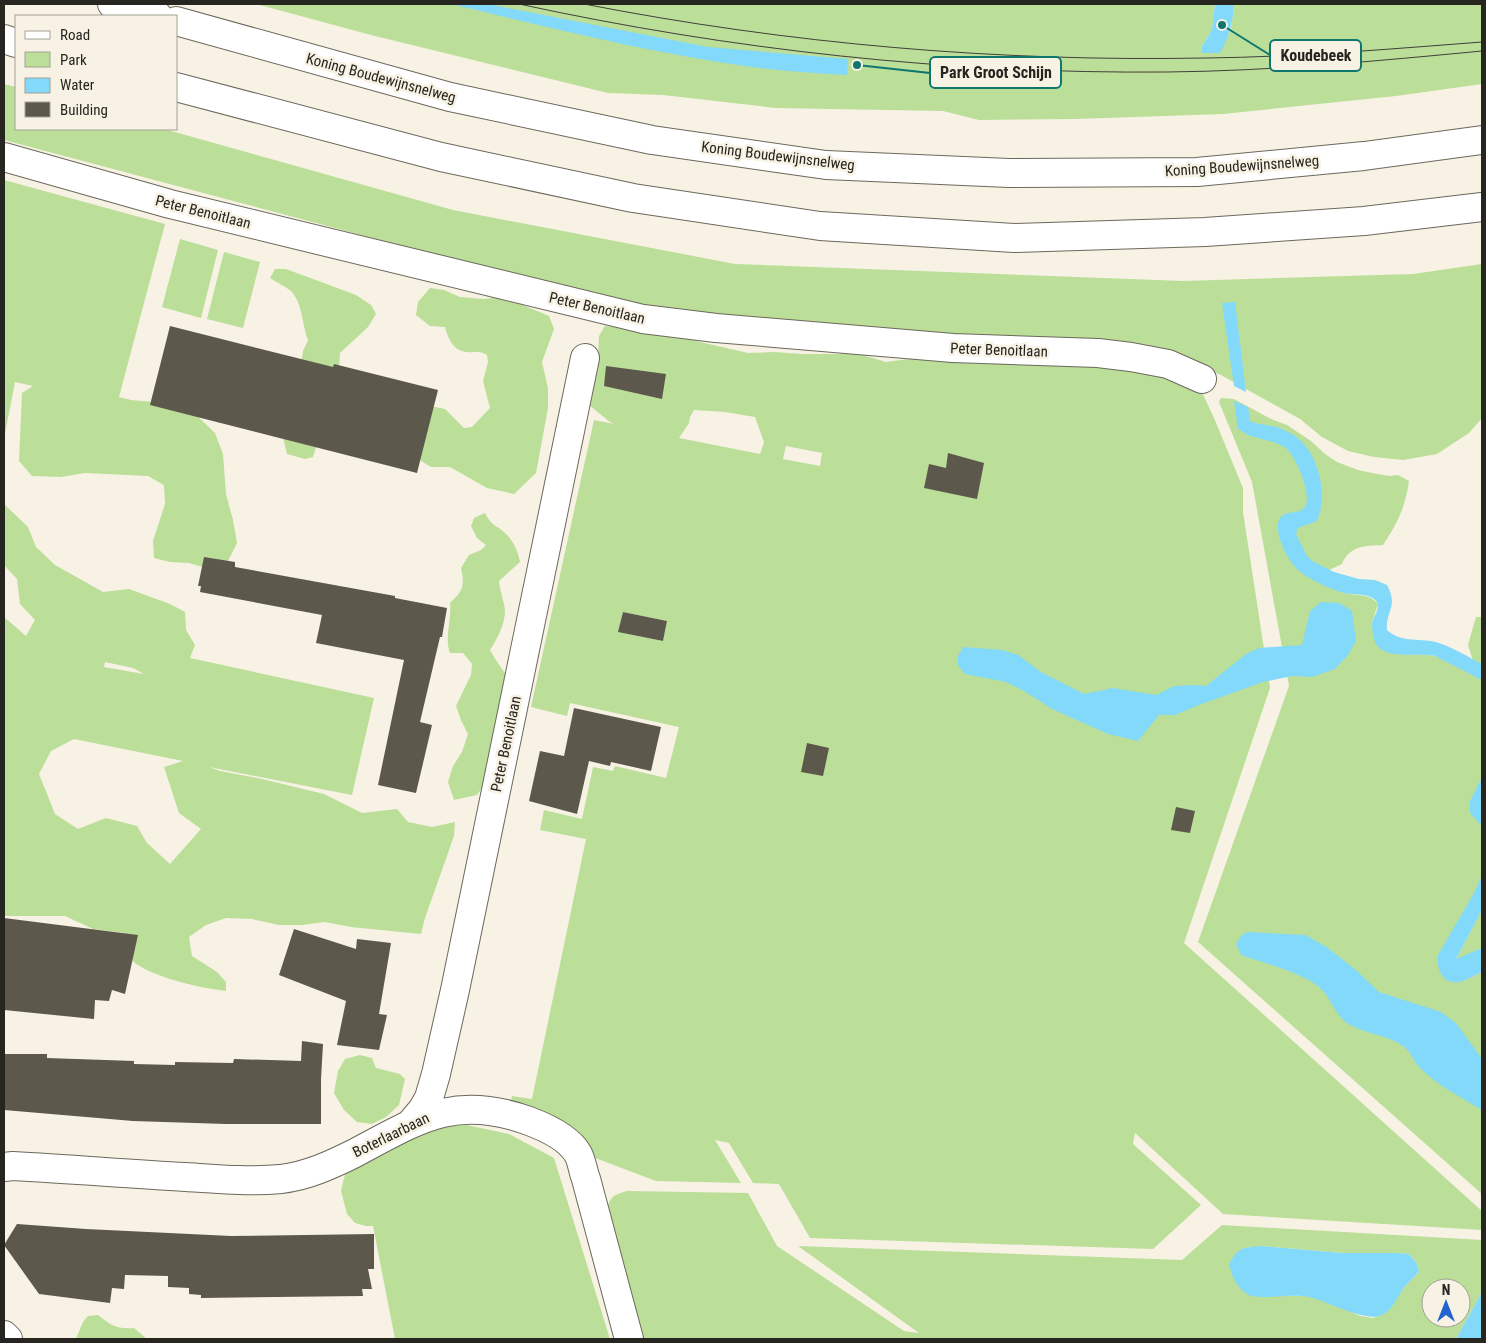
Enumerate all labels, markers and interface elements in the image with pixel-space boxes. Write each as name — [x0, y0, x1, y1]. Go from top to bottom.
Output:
legend — [15, 15, 178, 130]
text: Road — [60, 26, 90, 44]
callout: Koudebeek — [1270, 40, 1361, 71]
text: Koudebeek — [1281, 46, 1352, 65]
street label: Koning Boudewijnsnelweg — [304, 49, 458, 107]
text: Park — [60, 51, 87, 69]
callout: Park Groot Schijn — [930, 57, 1061, 88]
text: Park Groot Schijn — [940, 63, 1052, 82]
text: Water — [60, 76, 95, 94]
text: Building — [60, 101, 108, 119]
street label: Koning Boudewijnsnelweg — [700, 138, 856, 174]
street label: Koning Boudewijnsnelweg — [1164, 152, 1320, 180]
street label: Peter Benoitlaan — [153, 191, 253, 233]
street label: Peter Benoitlaan — [547, 288, 647, 328]
street label: Peter Benoitlaan — [950, 339, 1048, 361]
street label: Peter Benoitlaan — [487, 694, 525, 794]
street label: Boterlaarbaan — [350, 1109, 432, 1161]
north arrow — [1421, 1278, 1471, 1328]
text: N — [1442, 1282, 1450, 1298]

